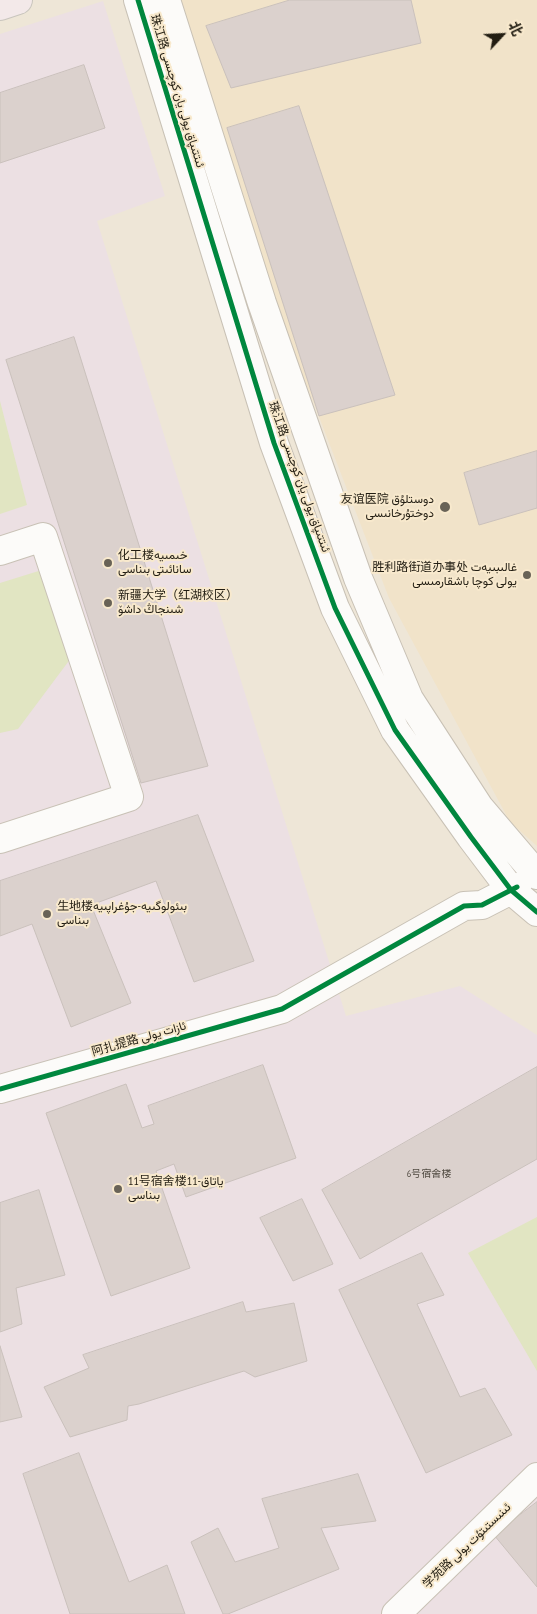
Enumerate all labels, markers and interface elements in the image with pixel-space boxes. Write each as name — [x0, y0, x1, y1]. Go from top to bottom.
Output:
north arrow — [477, 10, 527, 60]
street label: 珠江路 ئىتتىپاق يولى يان كوچىسى — [147, 13, 207, 169]
text: 北 — [504, 19, 527, 39]
street label: 珠江路 ئىتتىپاق يولى يان كوچىسى — [265, 400, 333, 554]
place label: 友谊医院 دوستلۇق دوختۇرخانىسى — [341, 493, 434, 521]
marker: 友谊医院 دوستلۇق دوختۇرخانىسى — [438, 500, 452, 514]
place label: 化工楼خىمىيە سانائىتى بىناسى — [118, 549, 192, 577]
marker: 化工楼خىمىيە سانائىتى بىناسى — [102, 557, 114, 569]
place label: 胜利路街道办事处 غالىبىيەت يولى كوچا باشقارمىسى — [372, 561, 517, 589]
marker: 胜利路街道办事处 غالىبىيەت يولى كوچا باشقارمىسى — [521, 569, 533, 581]
place label: 新疆大学（红湖校区） شىنجاڭ داشۆ — [118, 589, 238, 617]
marker: 新疆大学（红湖校区） شىنجاڭ داشۆ — [102, 597, 114, 609]
place label: 生地楼بىئولوگىيە-جۇغراپىيە بىناسى — [57, 900, 187, 928]
marker: 生地楼بىئولوگىيە-جۇغراپىيە بىناسى — [41, 908, 53, 920]
street label: 阿扎提路 ئازات يولى — [90, 1019, 188, 1059]
house number: 6号宿舍楼 — [407, 1168, 451, 1180]
place label: 11号宿舍楼11-ياتاق بىناسى — [128, 1175, 223, 1203]
marker: 11号宿舍楼11-ياتاق بىناسى — [112, 1183, 124, 1195]
street label: 学苑路 ئىنىستىتۇت يولى — [420, 1500, 514, 1592]

